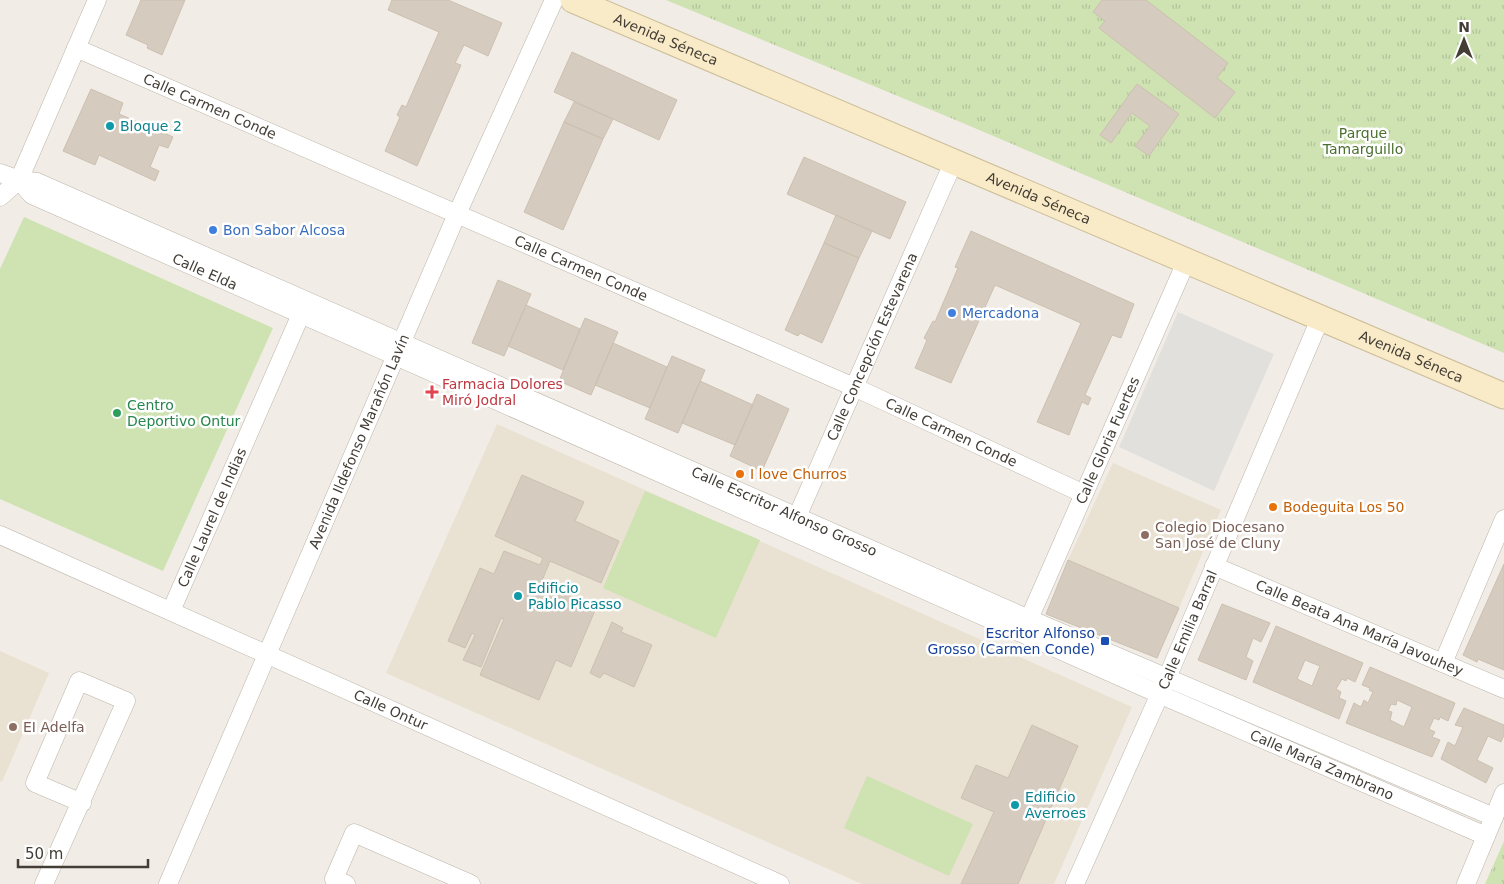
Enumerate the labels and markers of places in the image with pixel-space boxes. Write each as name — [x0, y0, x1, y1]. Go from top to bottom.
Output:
place label: Bloque 2 — [120, 118, 182, 134]
marker: Bloque 2 — [104, 120, 116, 132]
place label: Bon Sabor Alcosa — [223, 222, 345, 238]
marker: Bon Sabor Alcosa — [207, 224, 219, 236]
place label: Mercadona — [962, 305, 1039, 321]
marker: Mercadona — [946, 307, 958, 319]
place label: Farmacia Dolores Miró Jodral — [442, 376, 563, 408]
marker: Farmacia Dolores Miró Jodral — [426, 386, 438, 398]
place label: Centro Deportivo Ontur — [127, 397, 241, 429]
marker: Centro Deportivo Ontur — [111, 407, 123, 419]
place label: I love Churros — [750, 466, 847, 482]
marker: I love Churros — [734, 468, 746, 480]
place label: Bodeguita Los 50 — [1283, 499, 1405, 515]
marker: Bodeguita Los 50 — [1267, 501, 1279, 513]
place label: Colegio Diocesano San José de Cluny — [1155, 519, 1285, 551]
marker: Colegio Diocesano San José de Cluny — [1139, 529, 1151, 541]
place label: Edificio Pablo Picasso — [528, 580, 622, 612]
marker: Edificio Pablo Picasso — [512, 590, 524, 602]
place label: Escritor Alfonso Grosso (Carmen Conde) — [927, 625, 1095, 657]
marker: Escritor Alfonso Grosso (Carmen Conde) — [1099, 635, 1111, 647]
place label: EI Adelfa — [23, 719, 85, 735]
marker: EI Adelfa — [7, 721, 19, 733]
place label: Edificio Averroes — [1025, 789, 1086, 821]
marker: Edificio Averroes — [1009, 799, 1021, 811]

